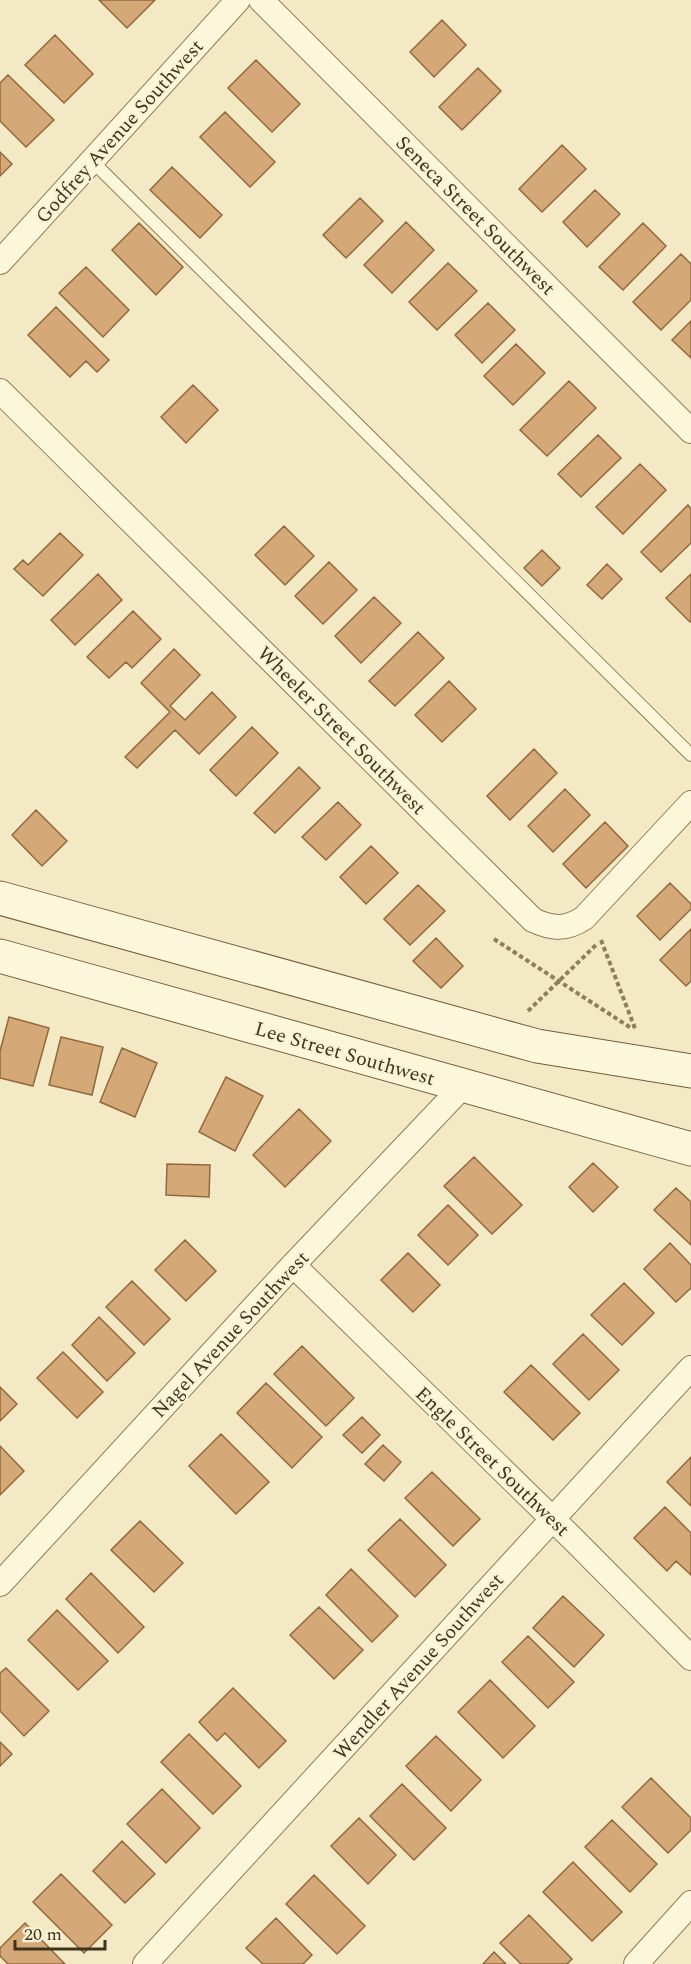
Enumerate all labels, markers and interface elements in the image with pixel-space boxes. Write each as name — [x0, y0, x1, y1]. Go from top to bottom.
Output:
street label: Godfrey Avenue Southwest — [29, 33, 211, 231]
street label: Seneca Street Southwest — [388, 129, 562, 303]
street label: Wheeler Street Southwest — [250, 639, 433, 822]
street label: Lee Street Southwest — [251, 1014, 438, 1094]
street label: Nagel Avenue Southwest — [145, 1244, 317, 1425]
street label: Engle Street Southwest — [408, 1380, 577, 1544]
street label: Wendler Avenue Southwest — [326, 1566, 511, 1767]
scale bar — [15, 1913, 105, 1951]
text: 20 m — [24, 1921, 62, 1948]

